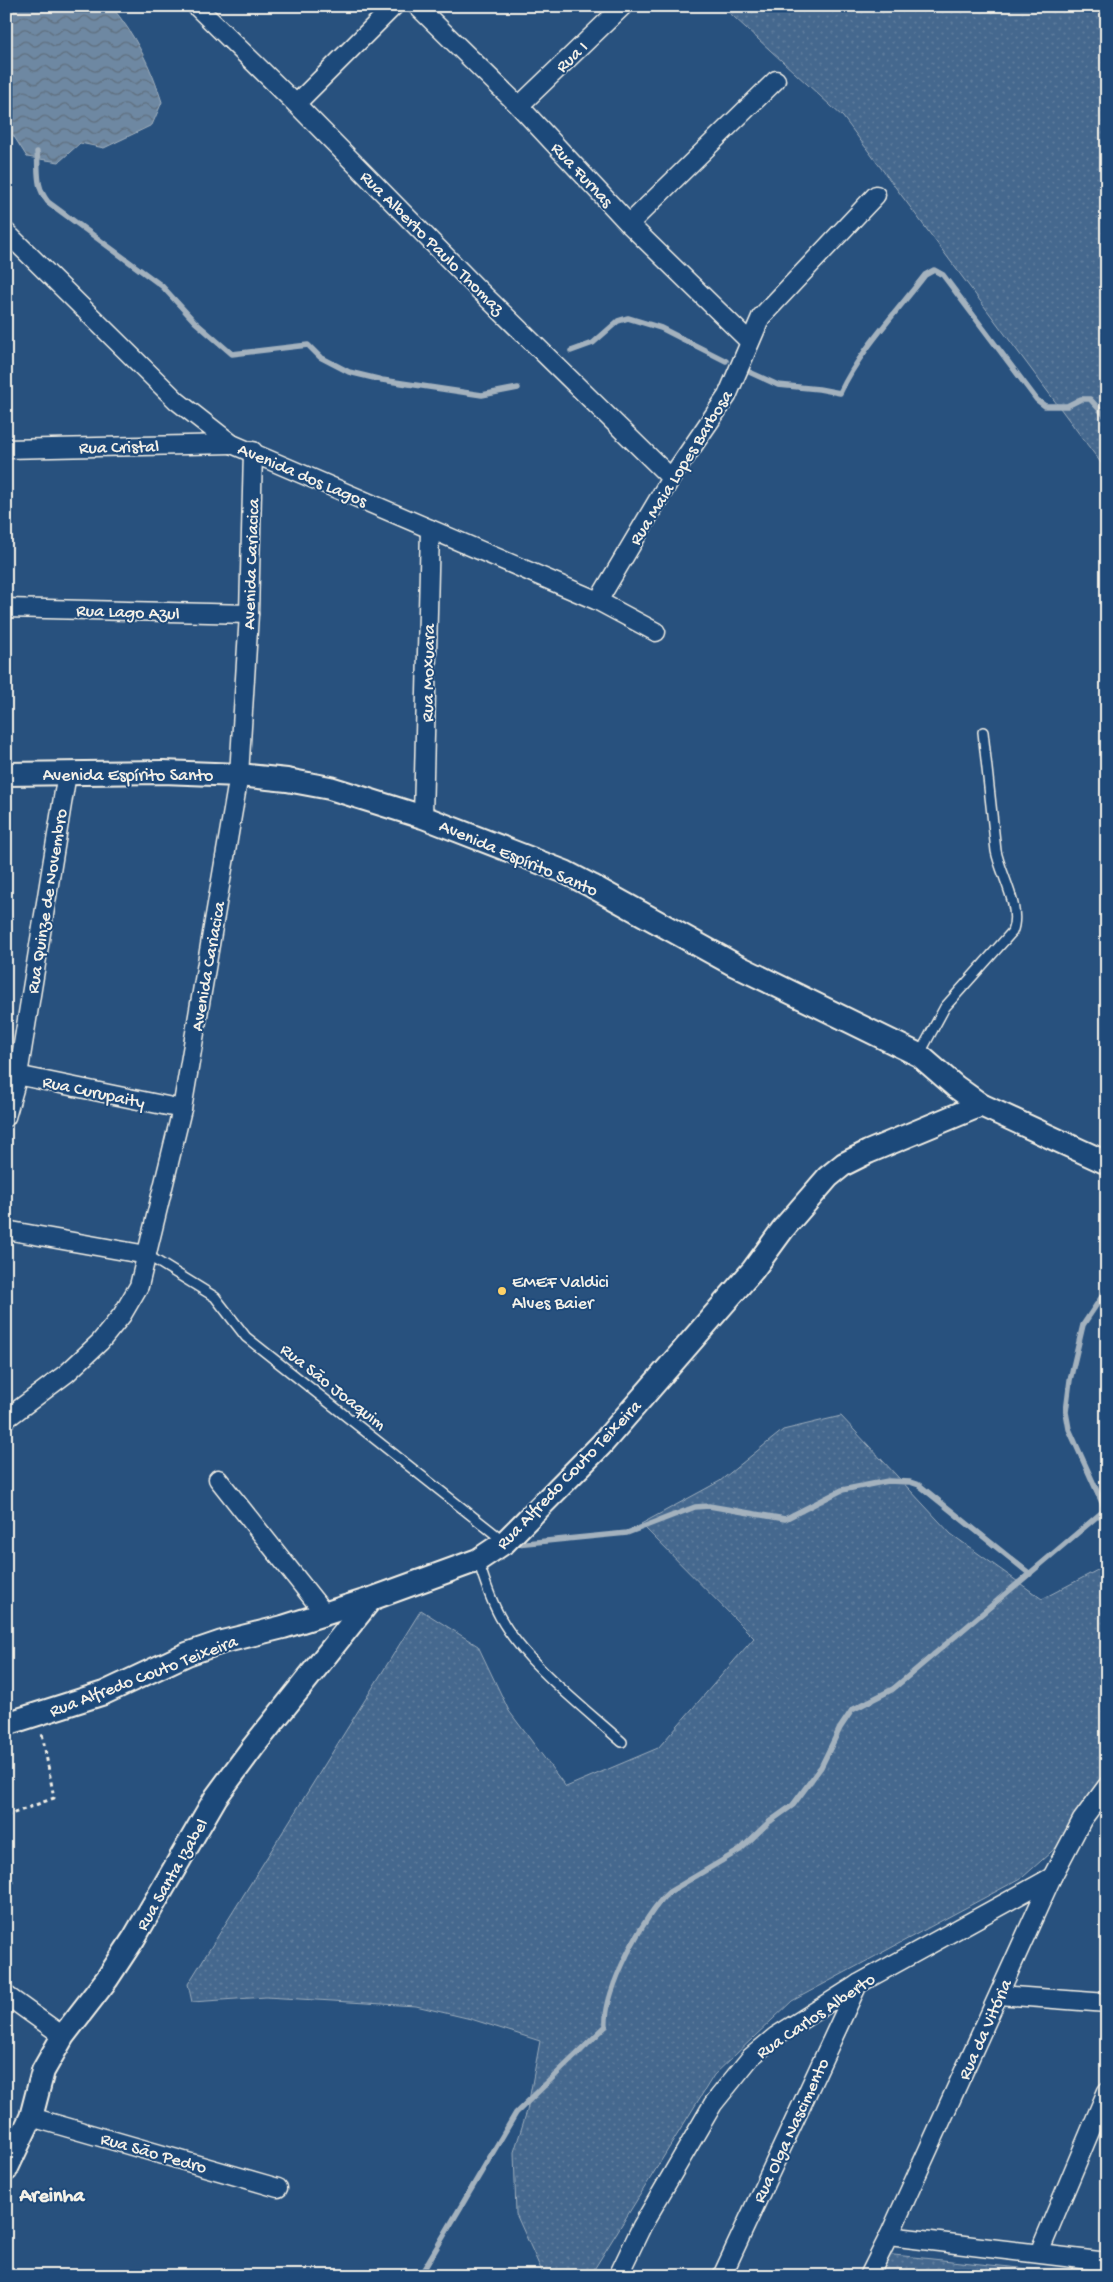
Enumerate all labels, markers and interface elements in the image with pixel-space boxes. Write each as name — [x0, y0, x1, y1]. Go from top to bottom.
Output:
street label: Rua I — [552, 38, 593, 78]
street label: Rua Furnas — [546, 139, 618, 214]
street label: Rua Alberto Paulo Thomaz — [355, 167, 508, 321]
street label: Rua Maia Lopes Barbosa — [626, 386, 739, 550]
street label: Rua Cristal — [79, 437, 159, 460]
street label: Avenida dos Lagos — [234, 440, 371, 514]
street label: Avenida Cariacica — [240, 497, 265, 630]
street label: Rua Lago Azul — [76, 601, 180, 626]
street label: Rua Moxuara — [418, 623, 441, 722]
street label: Avenida Espírito Santo — [43, 766, 213, 787]
street label: Rua Quinze de Novembro — [23, 807, 73, 995]
street label: Avenida Espírito Santo — [435, 816, 601, 902]
street label: Avenida Cariacica — [188, 899, 231, 1033]
street label: Rua Curupaity — [40, 1072, 147, 1115]
place label: EMEF Valdici Alves Baier — [512, 1273, 609, 1315]
marker: EMEF Valdici Alves Baier — [496, 1285, 508, 1297]
street label: Rua São Joaquim — [275, 1340, 390, 1436]
street label: Rua Alfredo Couto Teixeira — [493, 1396, 647, 1555]
street label: Rua Alfredo Couto Teixeira — [47, 1631, 242, 1723]
street label: Rua Santa Izabel — [133, 1816, 214, 1935]
street label: Rua Carlos Alberto — [753, 1970, 880, 2065]
street label: Rua da Vitória — [955, 1976, 1018, 2084]
street label: Rua Olga Nascimento — [750, 2055, 835, 2207]
street label: Rua São Pedro — [98, 2129, 209, 2180]
district label: Areinha — [19, 2186, 85, 2209]

